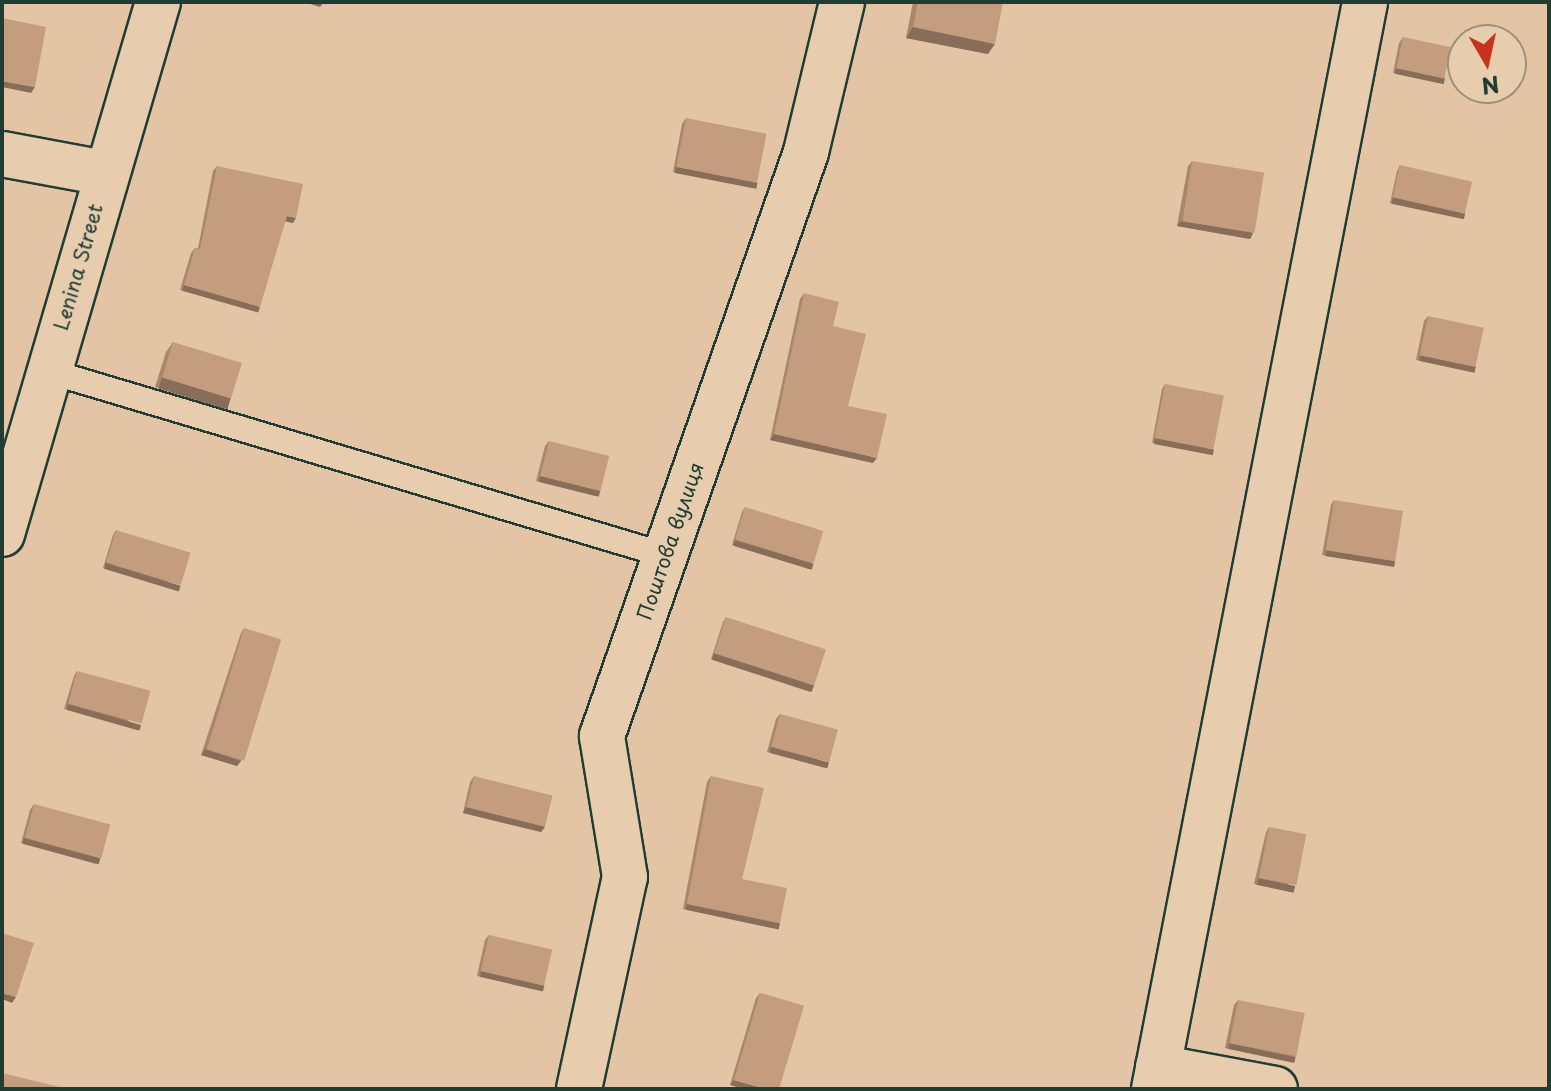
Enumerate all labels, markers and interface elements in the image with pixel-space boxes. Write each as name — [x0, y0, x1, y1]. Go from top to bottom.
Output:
north arrow — [1447, 24, 1527, 104]
text: N — [1479, 69, 1502, 104]
street label: Lenina Street — [49, 201, 107, 333]
street label: Поштова вулиця — [632, 459, 708, 623]

